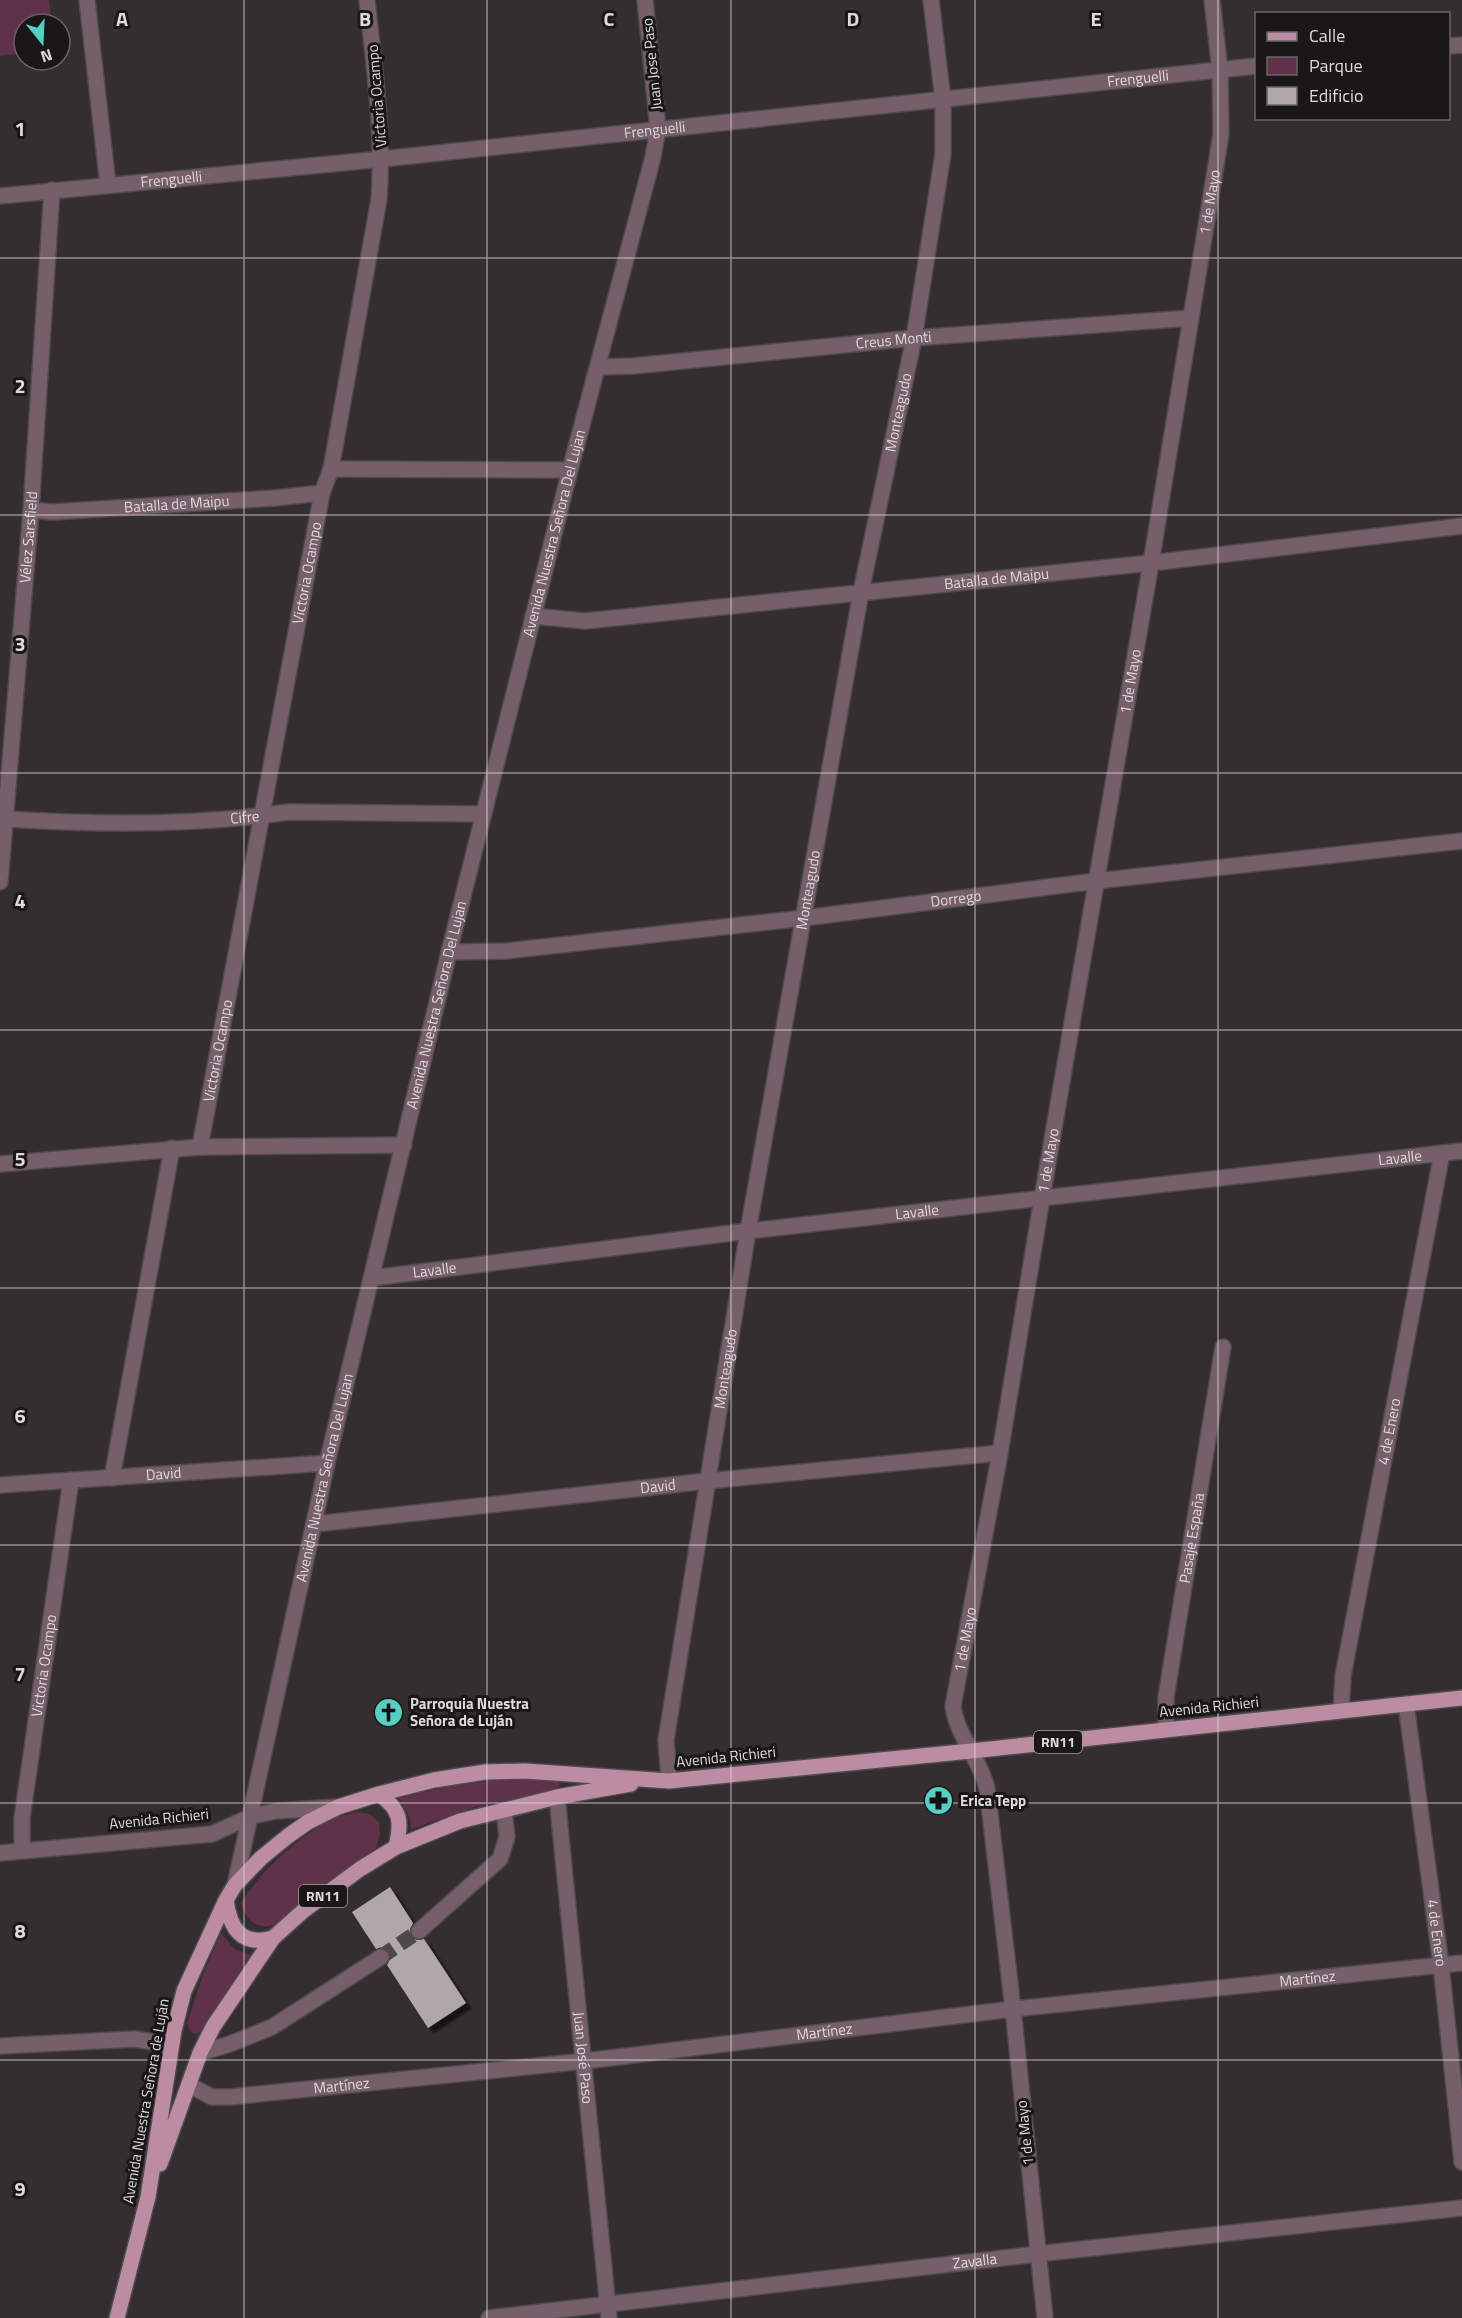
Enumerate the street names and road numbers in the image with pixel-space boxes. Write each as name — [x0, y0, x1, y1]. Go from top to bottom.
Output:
street label: Juan Jose Paso — [635, 17, 668, 111]
street label: Victoria Ocampo — [361, 43, 392, 149]
street label: Frenguelli — [1106, 63, 1170, 93]
street label: Frenguelli — [623, 115, 687, 144]
street label: Frenguelli — [139, 164, 203, 193]
street label: 1 de Mayo — [1193, 168, 1226, 236]
street label: Creus Monti — [855, 325, 932, 355]
street label: Monteagudo — [879, 371, 917, 454]
street label: Avenida Nuestra Señora Del Lujan — [517, 427, 591, 639]
street label: Batalla de Maipu — [123, 489, 230, 518]
street label: Vélez Sarsfield — [13, 490, 43, 584]
street label: Victoria Ocampo — [286, 520, 327, 626]
street label: Batalla de Maipu — [943, 562, 1050, 595]
street label: 1 de Mayo — [1113, 647, 1147, 716]
street label: Cifre — [229, 804, 260, 830]
street label: Monteagudo — [789, 848, 826, 931]
street label: Dorrego — [929, 884, 983, 913]
street label: Avenida Nuestra Señora Del Lujan — [400, 898, 472, 1111]
street label: Victoria Ocampo — [197, 998, 238, 1104]
street label: 1 de Mayo — [1031, 1126, 1065, 1195]
street label: Lavalle — [1377, 1144, 1423, 1171]
street label: Lavalle — [894, 1198, 940, 1225]
street label: Lavalle — [411, 1256, 458, 1284]
street label: Monteagudo — [708, 1327, 743, 1410]
street label: Avenida Nuestra Señora Del Lujan — [289, 1371, 359, 1584]
street label: 4 de Enero — [1371, 1396, 1406, 1467]
street label: David — [145, 1461, 182, 1486]
street label: David — [639, 1473, 677, 1499]
street label: Pasaje España — [1173, 1491, 1210, 1585]
street label: 1 de Mayo — [948, 1605, 982, 1674]
street label: Victoria Ocampo — [25, 1613, 62, 1718]
street label: Avenida Richieri — [1158, 1690, 1260, 1723]
road number: RN11 — [1034, 1731, 1082, 1753]
street label: Avenida Richieri — [675, 1740, 777, 1773]
street label: Avenida Richieri — [108, 1802, 210, 1835]
road number: RN11 — [299, 1885, 347, 1907]
street label: 4 de Enero — [1421, 1898, 1453, 1968]
street label: Martínez — [1278, 1964, 1337, 1993]
street label: Avenida Nuestra Señora de Luján — [116, 1997, 175, 2205]
street label: Juan José Paso — [567, 2010, 600, 2105]
street label: Martínez — [795, 2017, 854, 2046]
street label: Martínez — [312, 2071, 371, 2099]
street label: 1 de Mayo — [1010, 2099, 1039, 2167]
street label: Zavalla — [951, 2247, 999, 2275]

